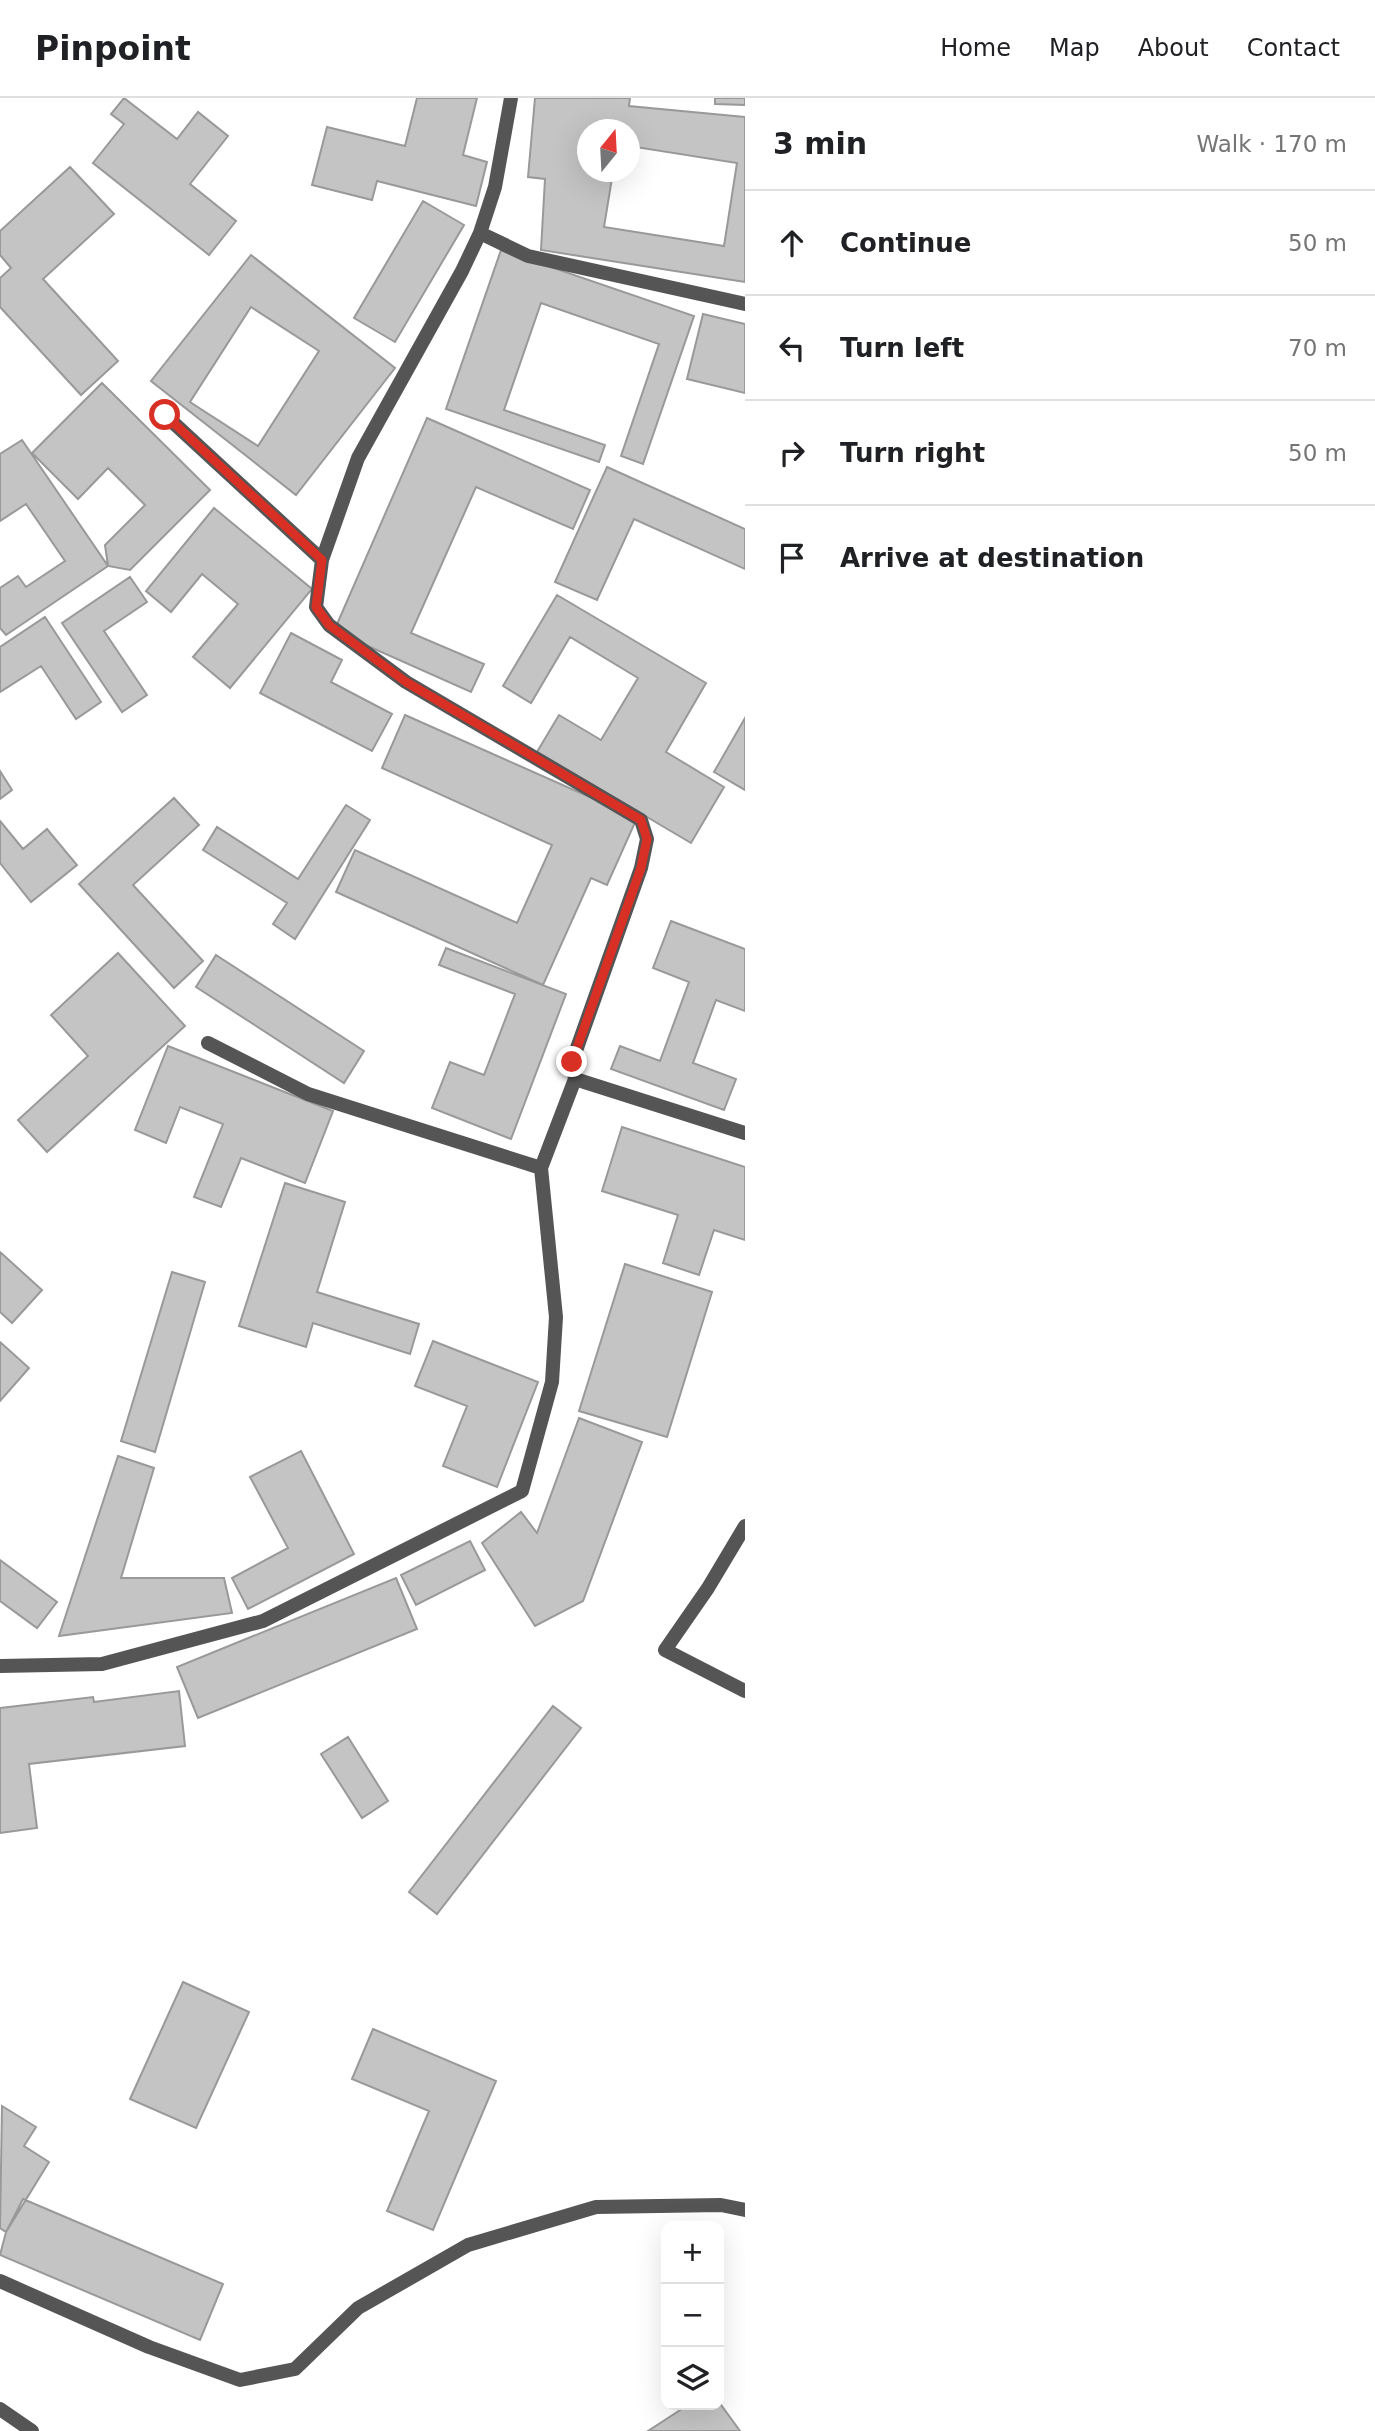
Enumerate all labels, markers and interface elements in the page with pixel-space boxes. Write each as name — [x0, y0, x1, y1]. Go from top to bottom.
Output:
text: Pinpoint — [35, 29, 191, 68]
text: Home — [940, 34, 1011, 62]
text: Map — [1049, 34, 1100, 62]
text: About — [1138, 34, 1209, 62]
text: Contact — [1247, 34, 1340, 62]
north arrow — [577, 119, 640, 182]
text: 3 min — [773, 126, 867, 161]
text: Walk · 170 m — [1196, 131, 1347, 157]
icon: ahead — [773, 224, 811, 262]
text: Continue — [840, 228, 971, 258]
text: 50 m — [1288, 230, 1347, 256]
icon: left — [773, 329, 811, 367]
text: Turn left — [840, 333, 964, 363]
text: 70 m — [1288, 335, 1347, 361]
route start — [149, 399, 180, 430]
icon: right — [773, 434, 811, 472]
text: Turn right — [840, 438, 985, 468]
text: 50 m — [1288, 440, 1347, 466]
icon: arrive — [773, 539, 811, 577]
text: Arrive at destination — [840, 543, 1144, 573]
route end — [556, 1046, 587, 1077]
map controls — [661, 2221, 724, 2410]
button: + — [661, 2221, 724, 2284]
button: − — [661, 2284, 724, 2347]
button: layers — [661, 2347, 724, 2410]

